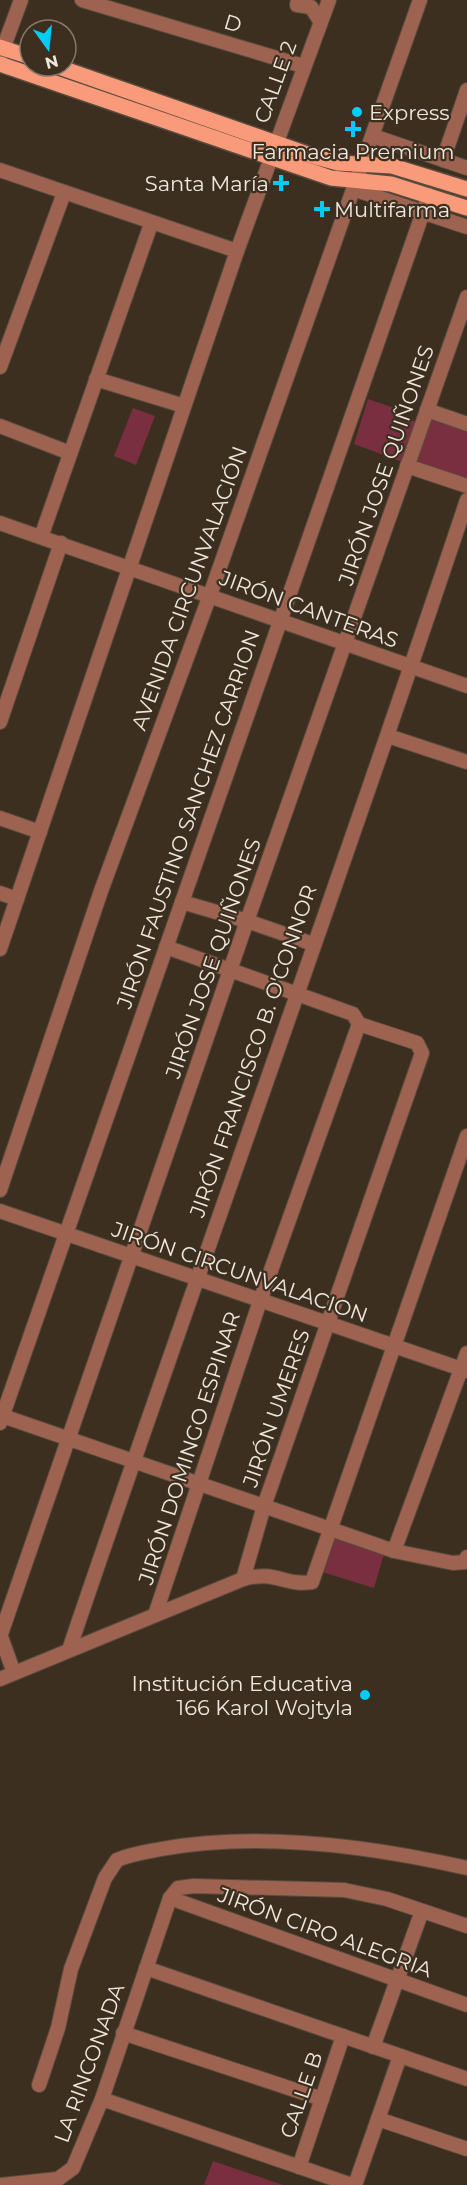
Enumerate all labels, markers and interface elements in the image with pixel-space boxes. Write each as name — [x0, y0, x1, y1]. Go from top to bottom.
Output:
street label: D — [221, 9, 245, 37]
north arrow — [18, 18, 78, 78]
street label: CALLE 2 — [249, 37, 301, 127]
text: N — [43, 51, 60, 73]
place label: Express — [369, 100, 450, 125]
marker: Express — [350, 105, 364, 119]
marker: Farmacia Premium — [346, 122, 360, 136]
place label: Farmacia Premium — [251, 139, 455, 164]
place label: Santa María — [145, 171, 269, 196]
marker: Santa María — [274, 176, 288, 190]
place label: Multifarma — [334, 197, 450, 222]
marker: Multifarma — [315, 202, 329, 216]
street label: JIRÓN JOSE QUIÑONES — [333, 342, 439, 589]
street label: AVENIDA CIRCUNVALACIÓN — [126, 442, 252, 734]
street label: JIRÓN CANTERAS — [215, 565, 402, 653]
street label: JIRÓN FAUSTINO SANCHEZ CARRION — [111, 626, 265, 1013]
street label: JIRÓN JOSE QUIÑONES — [160, 835, 266, 1082]
street label: JIRÓN FRANCISCO B. O'CONNOR — [184, 882, 322, 1221]
street label: JIRÓN CIRCUNVALACION — [108, 1216, 371, 1328]
street label: JIRÓN DOMINGO ESPINAR — [133, 1308, 245, 1589]
street label: JIRÓN UMERES — [237, 1326, 315, 1491]
place label: Institución Educativa 166 Karol Wojtyla — [131, 1671, 353, 1720]
marker: Institución Educativa 166 Karol Wojtyla — [358, 1688, 372, 1702]
street label: JIRÓN CIRO ALEGRIA — [214, 1881, 436, 1983]
street label: LA RINCONADA — [49, 1979, 130, 2146]
street label: CALLE B — [275, 2049, 327, 2141]

